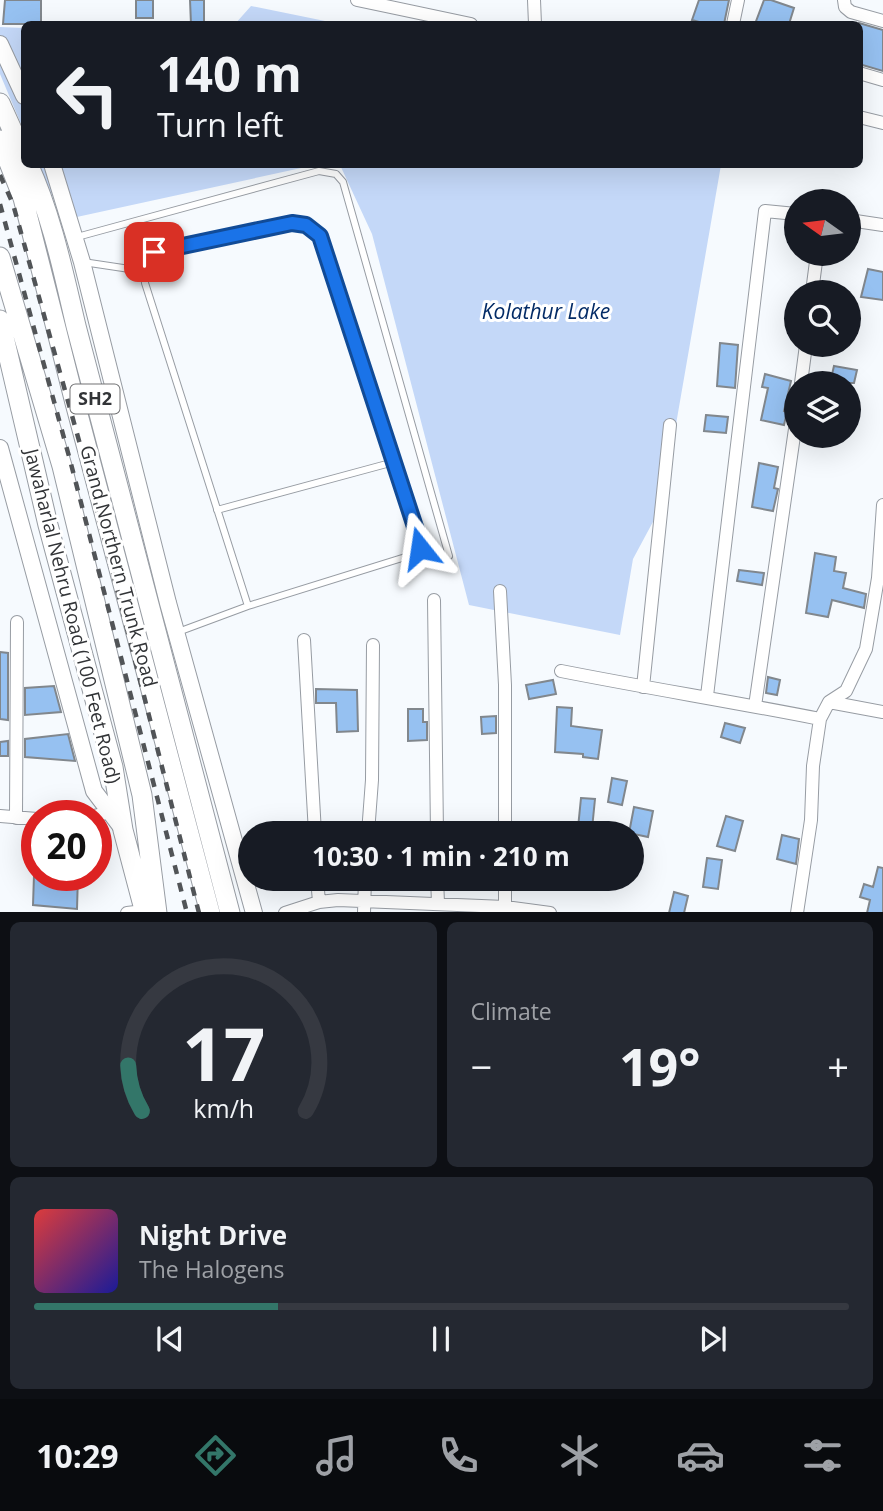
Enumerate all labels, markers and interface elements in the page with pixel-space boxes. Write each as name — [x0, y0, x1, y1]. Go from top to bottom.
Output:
text: 140 m — [157, 40, 302, 106]
icon: left — [42, 49, 133, 140]
text: Turn left — [157, 103, 283, 146]
north arrow — [784, 189, 861, 266]
map controls — [784, 189, 861, 448]
pin — [124, 222, 184, 282]
icon: arrive — [135, 233, 173, 271]
button: search — [784, 280, 861, 357]
water label: Kolathur Lake — [482, 297, 610, 325]
button: layers — [784, 371, 861, 448]
road number: SH2 — [70, 384, 119, 414]
street label: Grand Northern Trunk Road — [74, 442, 164, 690]
street label: Jawaharlal Nehru Road (100 Feet Road) — [18, 444, 127, 786]
position arrow — [383, 511, 457, 585]
speed limit sign: 20 — [21, 800, 112, 891]
text: 10:30 · 1 min · 210 m — [312, 838, 570, 874]
text: Climate — [471, 995, 552, 1027]
text: 17 — [182, 1003, 265, 1102]
text: 19° — [619, 1030, 701, 1101]
text: − — [471, 1040, 492, 1092]
text: + — [827, 1040, 849, 1092]
text: km/h — [193, 1090, 254, 1124]
text: Night Drive — [139, 1217, 287, 1253]
text: The Halogens — [139, 1253, 285, 1285]
icon: previous — [151, 1320, 189, 1358]
icon: pause — [422, 1320, 460, 1358]
icon: next — [694, 1320, 732, 1358]
icon: directions — [191, 1431, 240, 1480]
icon: music — [312, 1431, 361, 1480]
icon: phone — [434, 1431, 483, 1480]
icon: climate — [555, 1431, 604, 1480]
icon: car — [676, 1431, 725, 1480]
icon: filters — [798, 1431, 847, 1480]
text: 10:29 — [36, 1434, 119, 1477]

